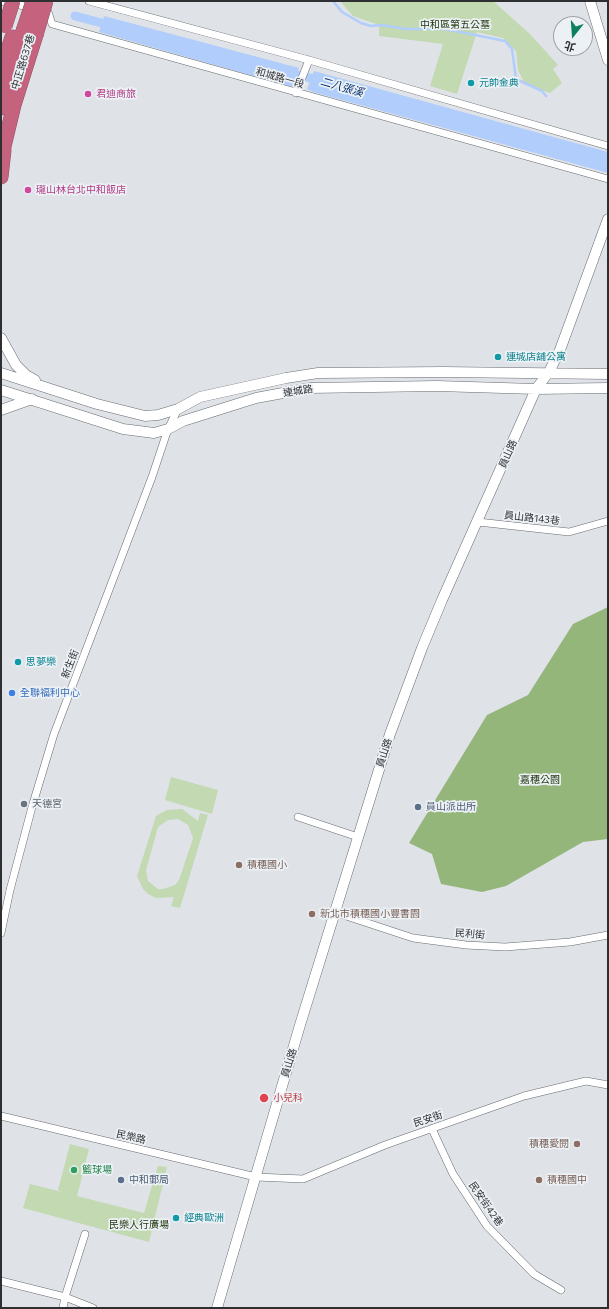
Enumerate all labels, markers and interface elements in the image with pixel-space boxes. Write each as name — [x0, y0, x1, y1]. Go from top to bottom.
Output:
north arrow — [553, 16, 593, 56]
park label: 中和區第五公墓 — [420, 19, 490, 31]
street label: 中正路637巷 — [9, 33, 37, 91]
text: 北 — [562, 39, 577, 55]
street label: 和城路一段 — [254, 65, 306, 91]
water label: 二八張溪 — [319, 75, 365, 99]
place label: 元帥金典 — [479, 77, 519, 89]
marker: 元帥金典 — [466, 78, 476, 88]
place label: 君迪商旅 — [96, 88, 136, 100]
marker: 君迪商旅 — [83, 89, 93, 99]
place label: 瓏山林台北中和飯店 — [36, 184, 126, 196]
marker: 瓏山林台北中和飯店 — [23, 185, 33, 195]
place label: 連城店舖公寓 — [506, 351, 566, 363]
marker: 連城店舖公寓 — [493, 352, 503, 362]
street label: 連城路 — [282, 383, 314, 399]
street label: 員山路 — [496, 438, 520, 470]
street label: 員山路143巷 — [504, 509, 560, 527]
street label: 新生街 — [59, 648, 81, 680]
place label: 思夢樂 — [26, 656, 56, 668]
marker: 思夢樂 — [13, 657, 23, 667]
place label: 全聯福利中心 — [20, 687, 80, 699]
marker: 全聯福利中心 — [7, 688, 17, 698]
street label: 員山路 — [374, 737, 394, 769]
park label: 嘉穗公園 — [520, 774, 560, 786]
place label: 天德宮 — [32, 798, 62, 810]
marker: 天德宮 — [19, 799, 29, 809]
place label: 員山派出所 — [426, 801, 476, 813]
marker: 員山派出所 — [413, 802, 423, 812]
place label: 積穗國小 — [247, 859, 287, 871]
marker: 積穗國小 — [234, 860, 244, 870]
place label: 新北市積穗國小豐書園 — [320, 908, 420, 920]
marker: 新北市積穗國小豐書園 — [307, 909, 317, 919]
street label: 民利街 — [455, 927, 485, 941]
street label: 員山路 — [279, 1047, 299, 1079]
marker: 小兒科 — [258, 1092, 270, 1104]
place label: 小兒科 — [273, 1092, 303, 1104]
street label: 民安街 — [412, 1109, 444, 1129]
street label: 民樂路 — [115, 1128, 147, 1146]
place label: 積穗愛閱 — [529, 1138, 569, 1150]
marker: 積穗愛閱 — [572, 1139, 582, 1149]
place label: 籃球場 — [82, 1164, 112, 1176]
marker: 籃球場 — [69, 1165, 79, 1175]
place label: 中和郵局 — [129, 1174, 169, 1186]
place label: 積穗國中 — [547, 1174, 587, 1186]
marker: 中和郵局 — [116, 1175, 126, 1185]
marker: 積穗國中 — [534, 1175, 544, 1185]
street label: 民安街42巷 — [466, 1180, 506, 1228]
place label: 經典歐洲 — [184, 1212, 224, 1224]
marker: 經典歐洲 — [171, 1213, 181, 1223]
park label: 民樂人行廣場 — [109, 1219, 169, 1231]

